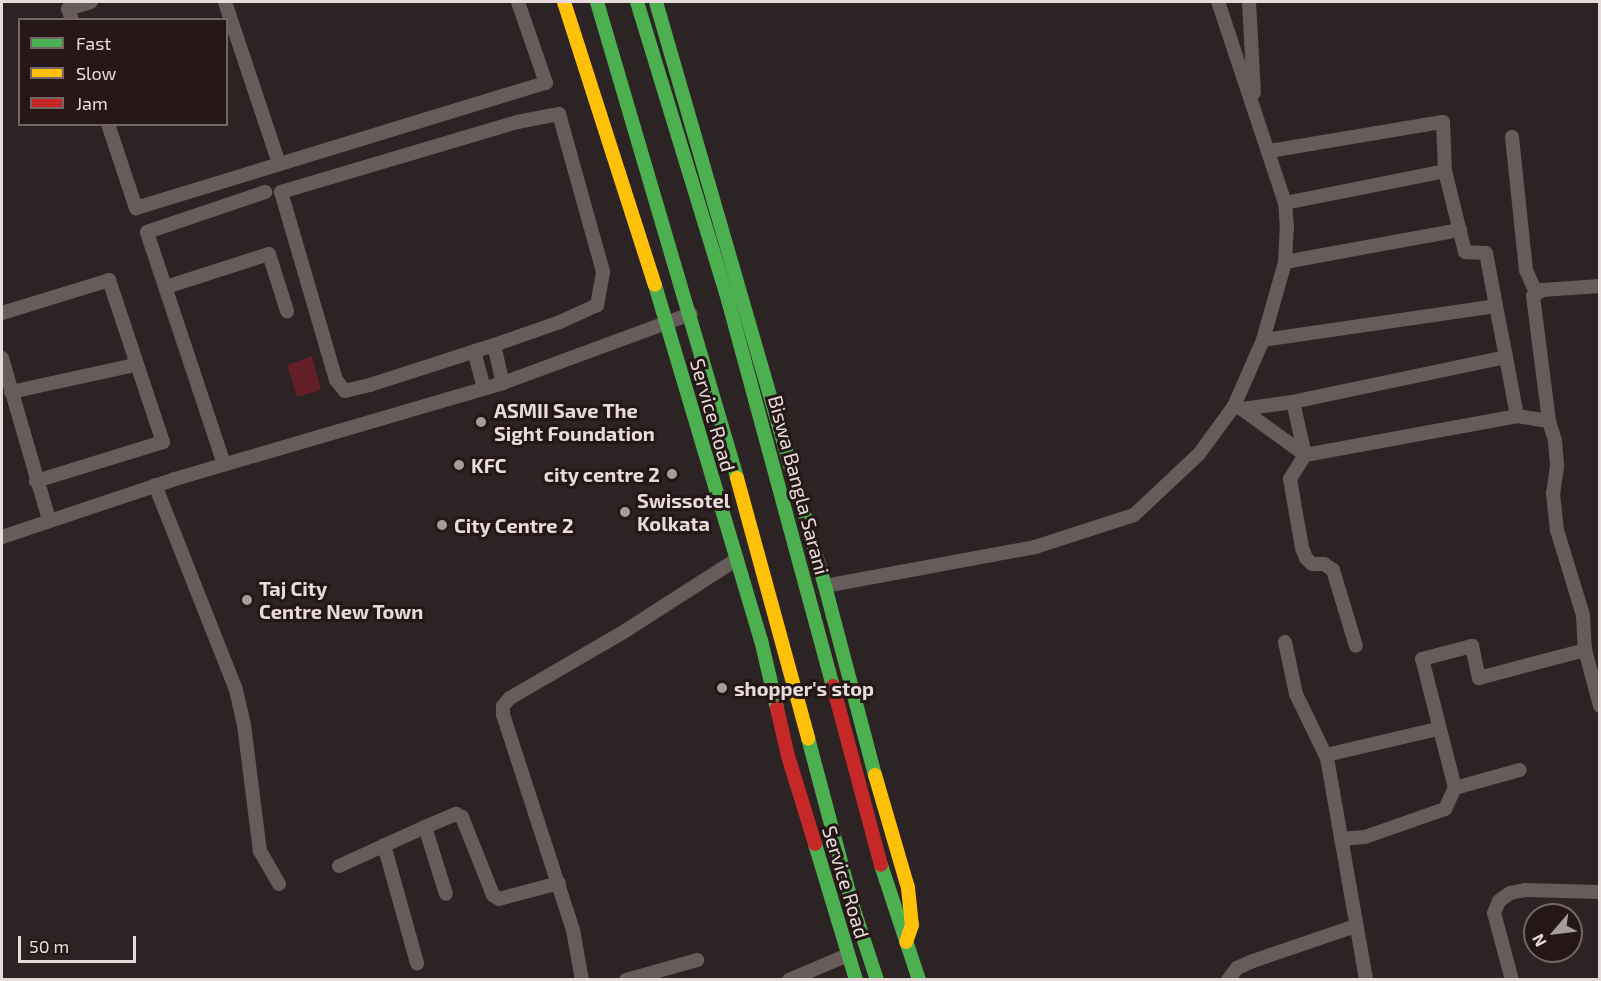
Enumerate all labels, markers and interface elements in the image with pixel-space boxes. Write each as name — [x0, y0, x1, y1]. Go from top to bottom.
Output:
legend — [18, 18, 228, 126]
text: Fast — [76, 32, 111, 54]
text: Slow — [76, 62, 116, 84]
text: Jam — [76, 92, 108, 114]
street label: Service Road — [685, 356, 741, 474]
street label: Biswa Bangla Sarani — [764, 393, 834, 577]
place label: ASMII Save The Sight Foundation — [494, 398, 655, 445]
marker: ASMII Save The Sight Foundation — [472, 413, 490, 431]
place label: KFC — [471, 453, 507, 477]
marker: KFC — [452, 458, 466, 472]
place label: city centre 2 — [543, 462, 660, 486]
marker: city centre 2 — [665, 467, 679, 481]
place label: Swissotel Kolkata — [637, 488, 730, 535]
marker: Swissotel Kolkata — [618, 505, 632, 519]
place label: City Centre 2 — [454, 513, 574, 537]
marker: City Centre 2 — [435, 518, 449, 532]
place label: Taj City Centre New Town — [259, 576, 424, 623]
marker: Taj City Centre New Town — [240, 593, 254, 607]
place label: shopper's stop — [734, 676, 874, 700]
marker: shopper's stop — [715, 681, 729, 695]
street label: Service Road — [818, 823, 874, 941]
north arrow — [1523, 903, 1583, 963]
scale bar — [21, 924, 140, 962]
text: N — [1527, 931, 1550, 950]
text: 50 m — [29, 935, 69, 957]

